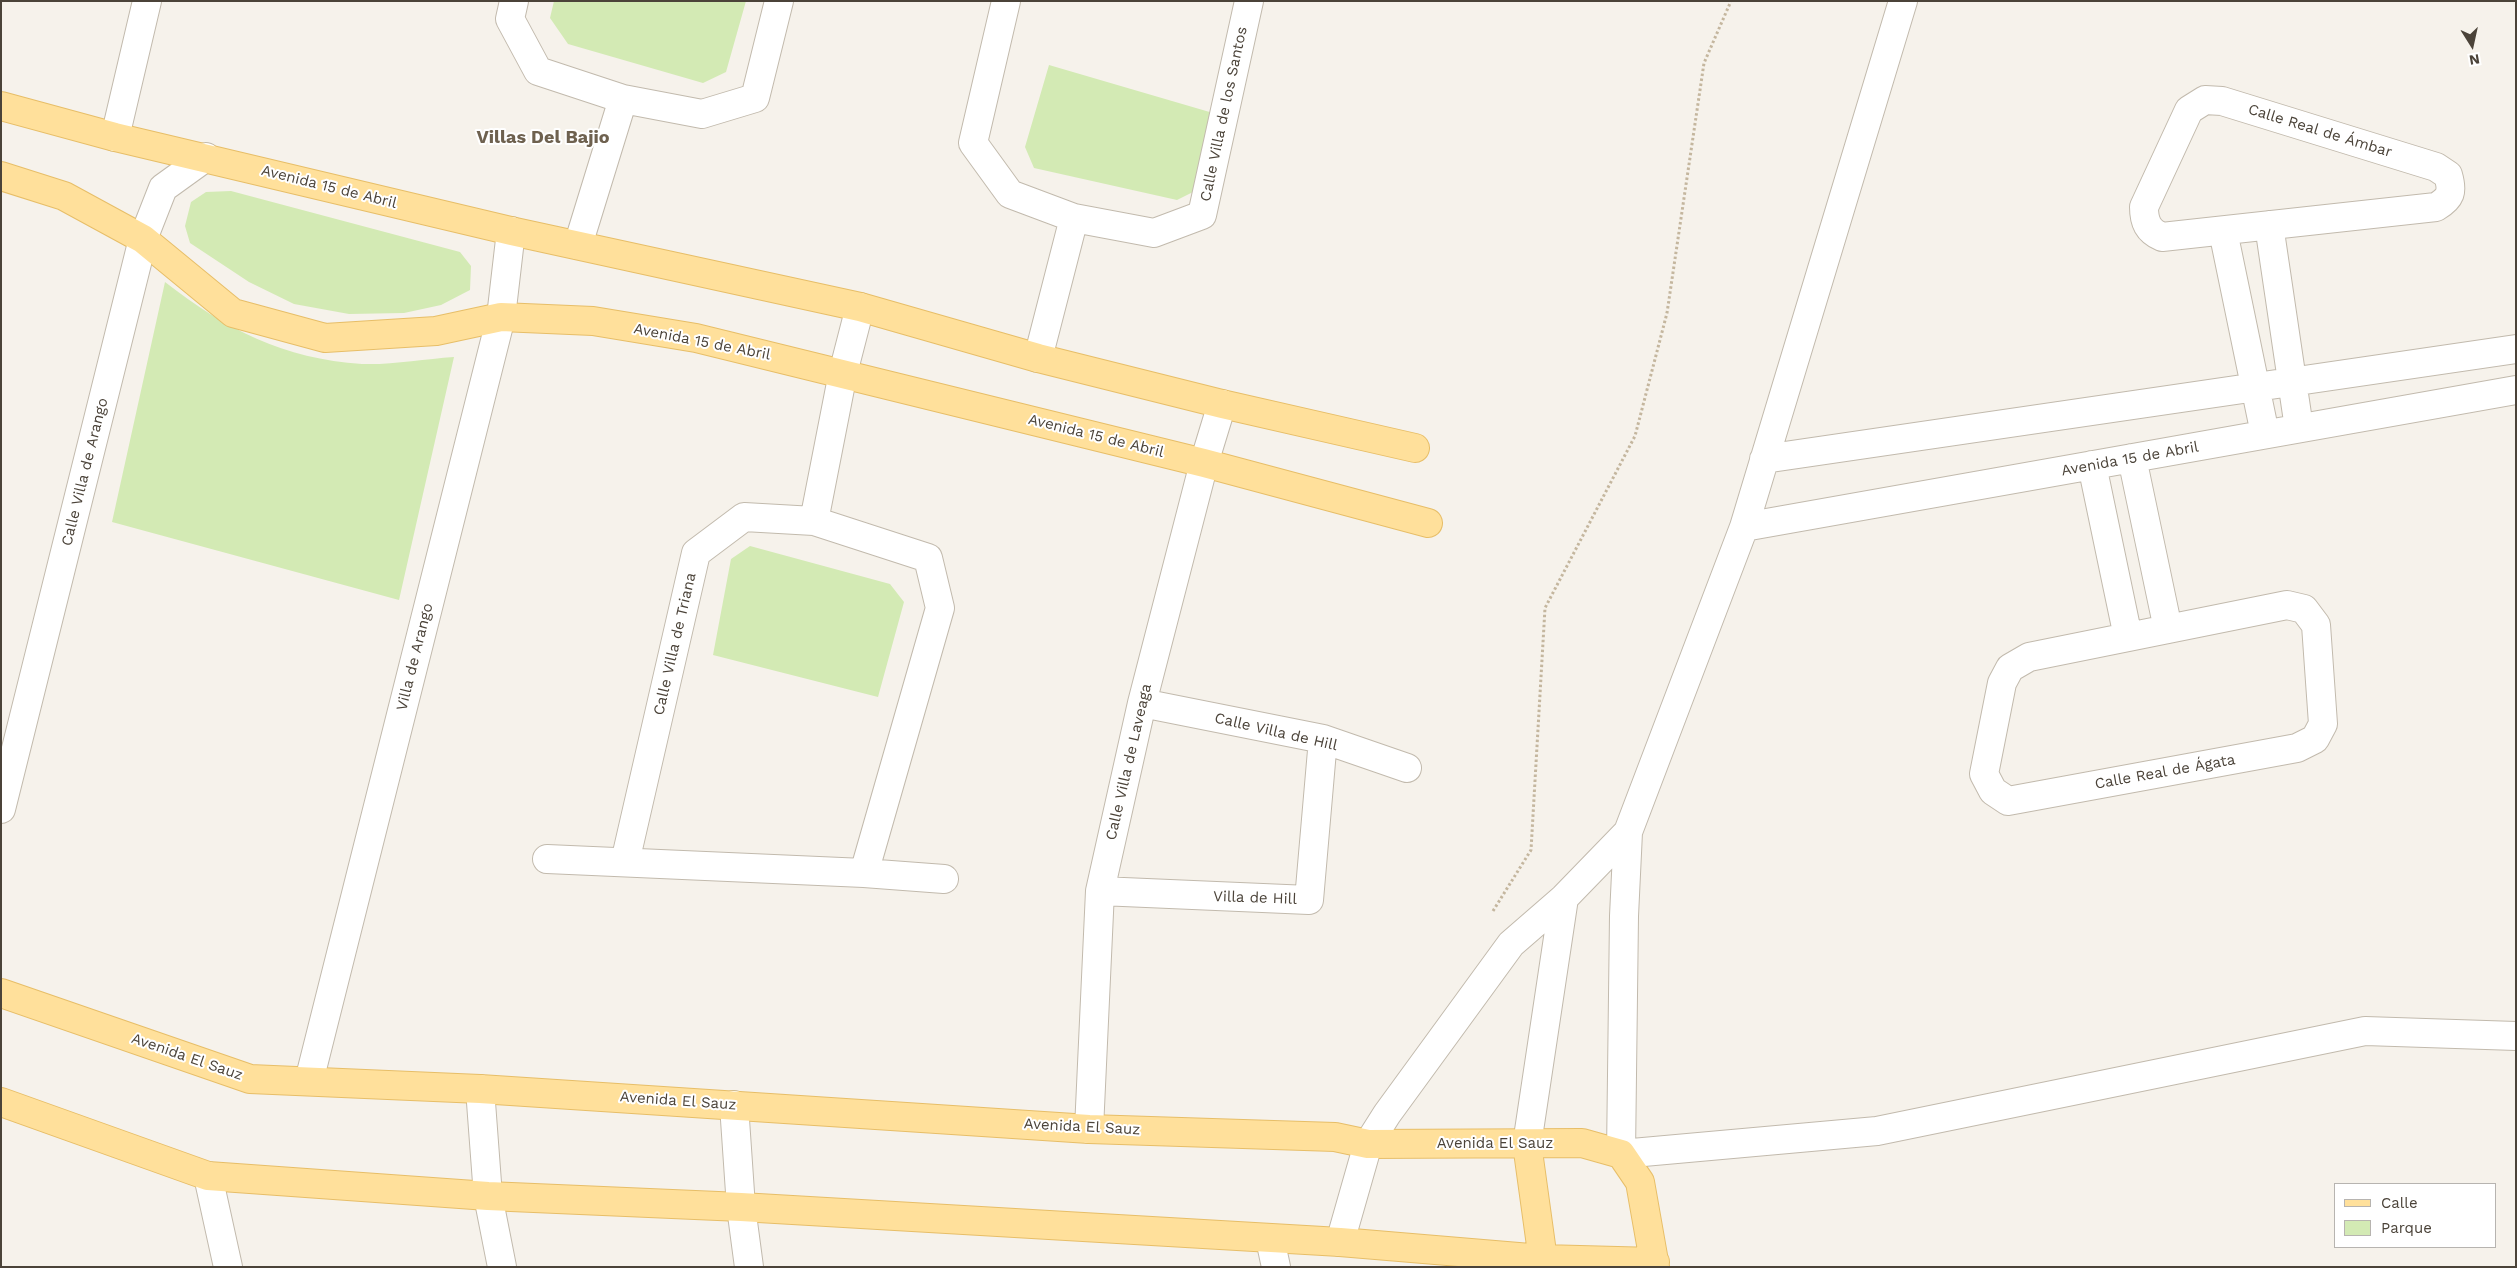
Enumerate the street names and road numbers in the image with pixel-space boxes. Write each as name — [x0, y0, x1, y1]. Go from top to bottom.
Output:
street label: Calle Villa de los Santos — [1197, 25, 1251, 203]
street label: Calle Real de Ámbar — [2246, 101, 2394, 161]
street label: Avenida 15 de Abril — [259, 161, 399, 213]
street label: Avenida 15 de Abril — [632, 320, 772, 364]
street label: Calle Villa de Arango — [58, 396, 112, 548]
street label: Avenida 15 de Abril — [1026, 410, 1166, 462]
street label: Avenida 15 de Abril — [2060, 438, 2200, 480]
street label: Calle Villa de Triana — [650, 571, 700, 717]
street label: Villa de Arango — [393, 601, 437, 713]
street label: Calle Villa de Laveaga — [1102, 682, 1156, 842]
street label: Calle Villa de Hill — [1213, 709, 1339, 755]
street label: Calle Real de Ágata — [2093, 751, 2237, 793]
street label: Villa de Hill — [1213, 888, 1297, 908]
street label: Avenida El Sauz — [129, 1030, 245, 1084]
street label: Avenida El Sauz — [619, 1088, 737, 1114]
street label: Avenida El Sauz — [1023, 1115, 1141, 1139]
street label: Avenida El Sauz — [1437, 1135, 1553, 1153]

